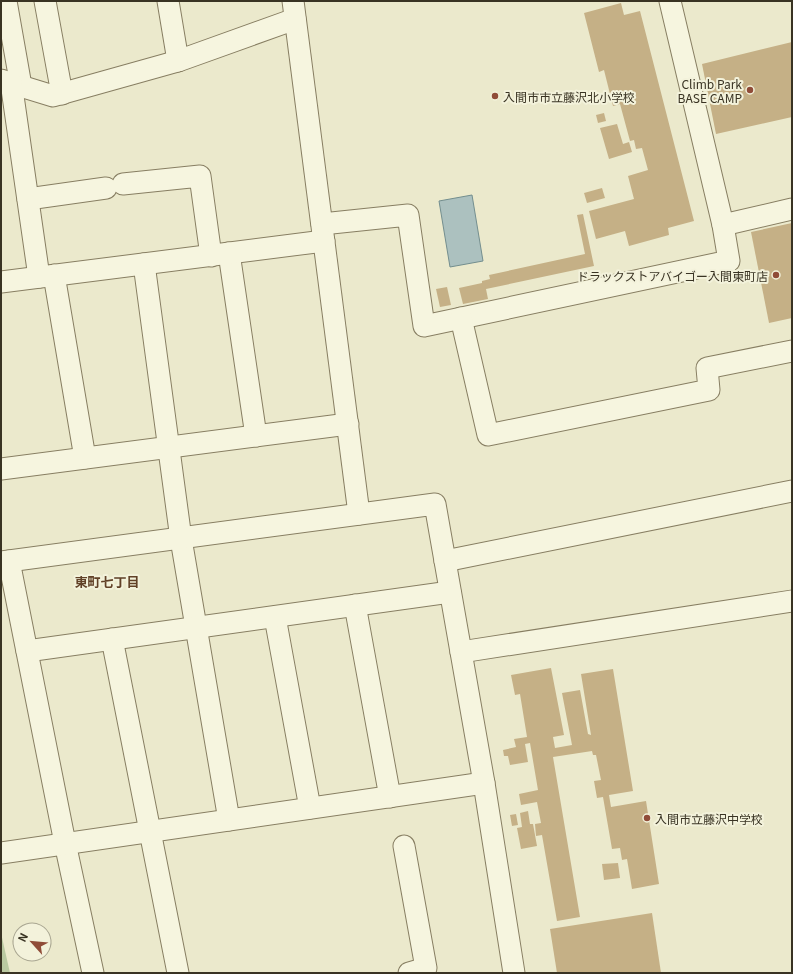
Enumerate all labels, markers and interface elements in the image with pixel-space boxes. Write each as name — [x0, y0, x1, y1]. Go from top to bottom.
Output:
place label: Climb Park BASE CAMP — [678, 75, 742, 106]
marker: Climb Park BASE CAMP — [745, 85, 755, 95]
place label: 入間市市立藤沢北小学校 — [503, 88, 635, 105]
marker: 入間市市立藤沢北小学校 — [490, 91, 500, 101]
place label: ドラックストアバイゴー入間東町店 — [577, 267, 768, 284]
marker: ドラックストアバイゴー入間東町店 — [771, 270, 781, 280]
district label: 東町七丁目 — [74, 572, 140, 591]
place label: 入間市立藤沢中学校 — [655, 810, 763, 827]
marker: 入間市立藤沢中学校 — [642, 813, 652, 823]
north arrow — [12, 922, 52, 962]
text: N — [13, 930, 31, 944]

